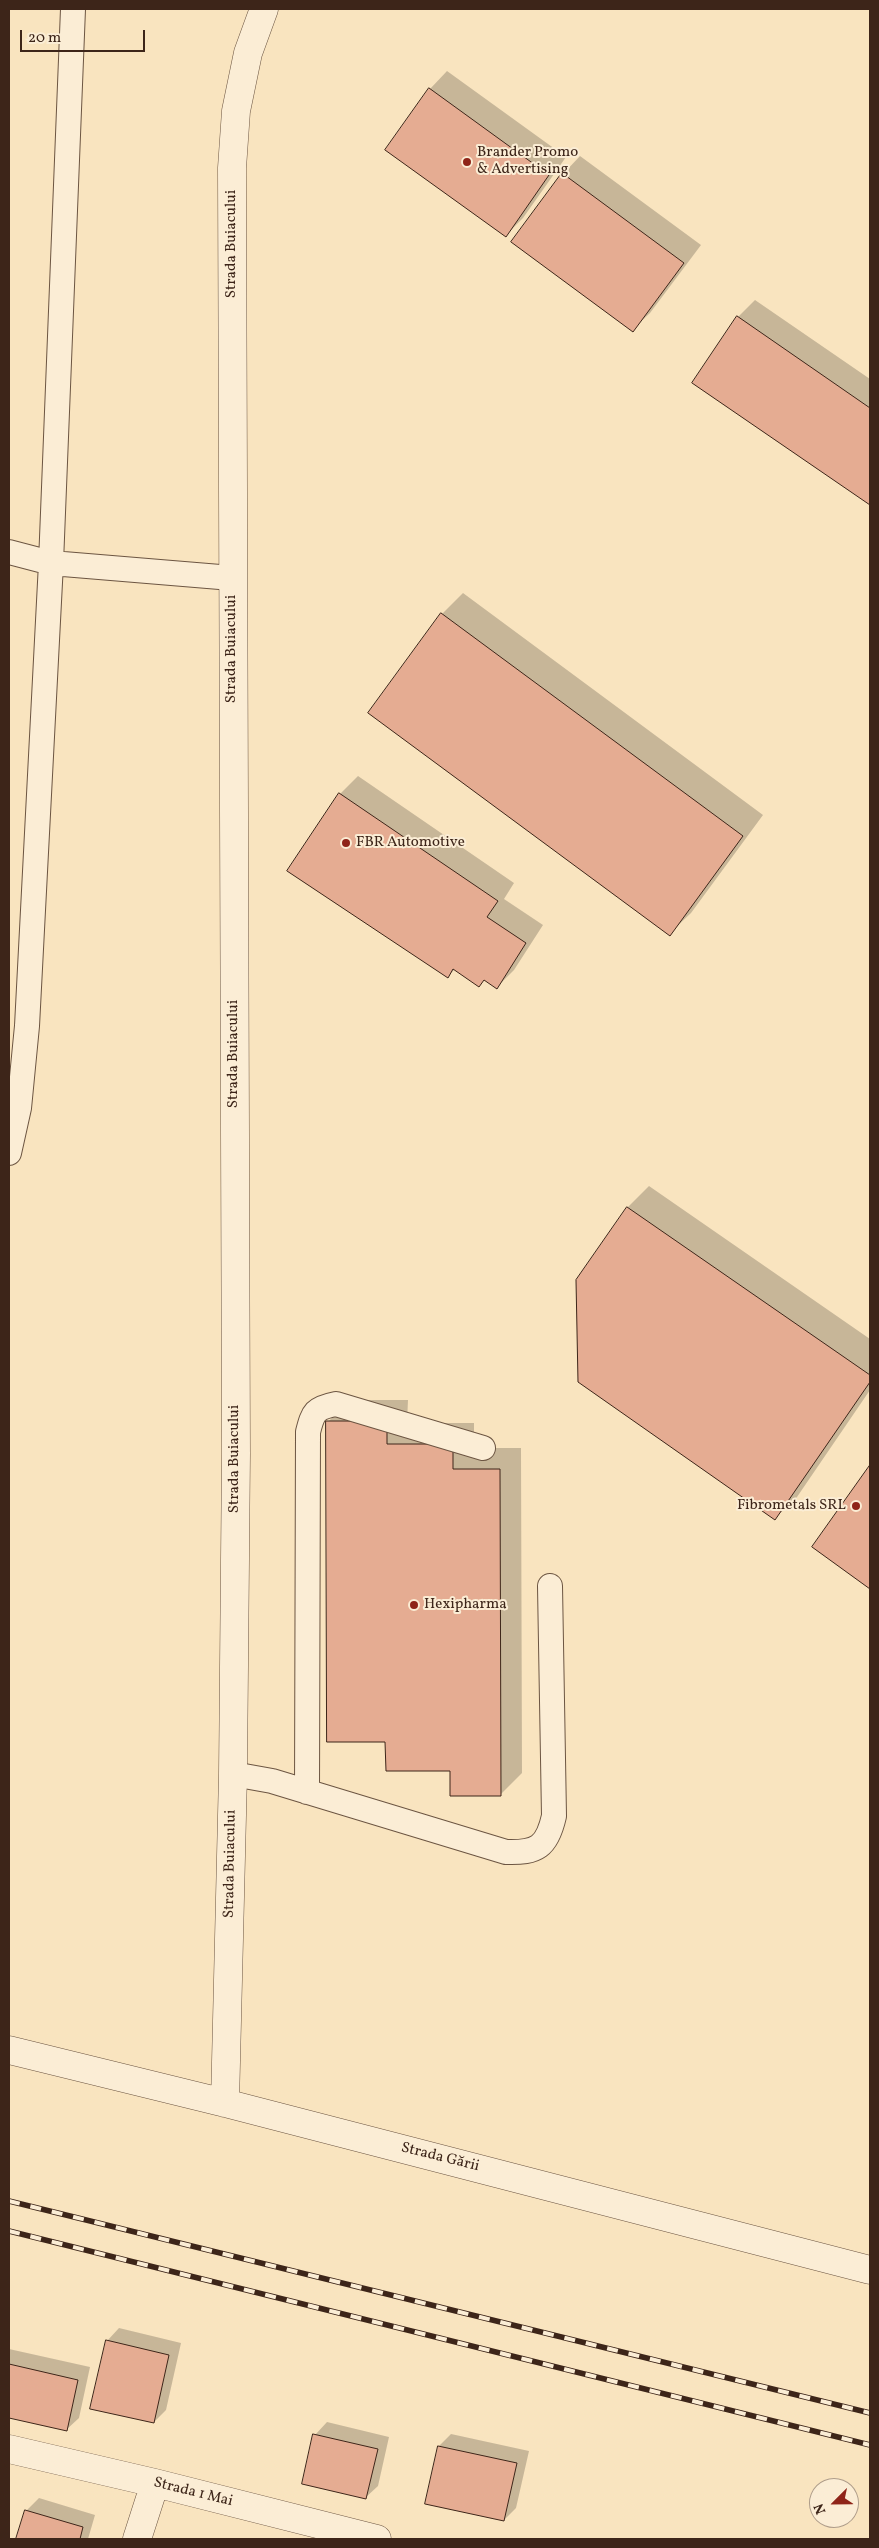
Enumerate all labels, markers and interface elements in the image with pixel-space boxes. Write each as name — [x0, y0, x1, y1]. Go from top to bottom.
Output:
scale bar — [22, 20, 148, 52]
text: 20 m — [28, 28, 61, 49]
place label: Brander Promo & Advertising — [477, 144, 578, 179]
marker: Brander Promo & Advertising — [461, 156, 473, 168]
street label: Strada Buiacului — [223, 190, 241, 298]
street label: Strada Buiacului — [223, 595, 241, 703]
place label: FBR Automotive — [356, 834, 465, 852]
marker: FBR Automotive — [340, 837, 352, 849]
street label: Strada Buiacului — [225, 1000, 243, 1108]
street label: Strada Buiacului — [226, 1405, 244, 1513]
place label: Fibrometals SRL — [737, 1497, 846, 1515]
marker: Fibrometals SRL — [850, 1500, 862, 1512]
place label: Hexipharma — [424, 1596, 507, 1614]
marker: Hexipharma — [408, 1599, 420, 1611]
street label: Strada Buiacului — [221, 1810, 241, 1918]
street label: Strada Gării — [399, 2140, 481, 2176]
street label: Strada 1 Mai — [152, 2474, 234, 2512]
north arrow — [809, 2478, 859, 2528]
text: N — [810, 2500, 831, 2517]

